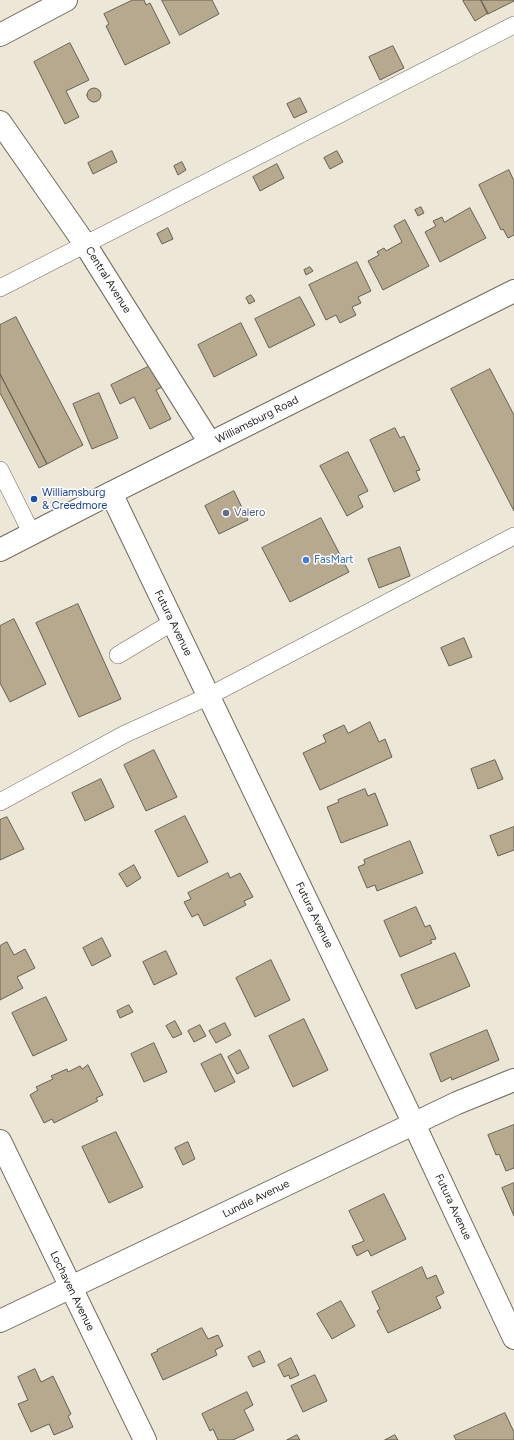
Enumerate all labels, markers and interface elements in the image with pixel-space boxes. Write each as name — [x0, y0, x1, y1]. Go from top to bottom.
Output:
street label: Central Avenue — [82, 244, 134, 316]
street label: Williamsburg Road — [213, 393, 301, 447]
place label: Williamsburg & Creedmore — [42, 486, 107, 512]
marker: Williamsburg & Creedmore — [29, 494, 39, 504]
place label: Valero — [234, 506, 265, 520]
marker: Valero — [221, 508, 231, 518]
place label: FasMart — [314, 553, 353, 567]
marker: FasMart — [301, 555, 311, 565]
street label: Futura Avenue — [151, 588, 195, 658]
street label: Futura Avenue — [292, 880, 336, 950]
street label: Futura Avenue — [432, 1172, 474, 1242]
street label: Lundie Avenue — [220, 1177, 292, 1221]
street label: Lochaven Avenue — [47, 1249, 97, 1333]

